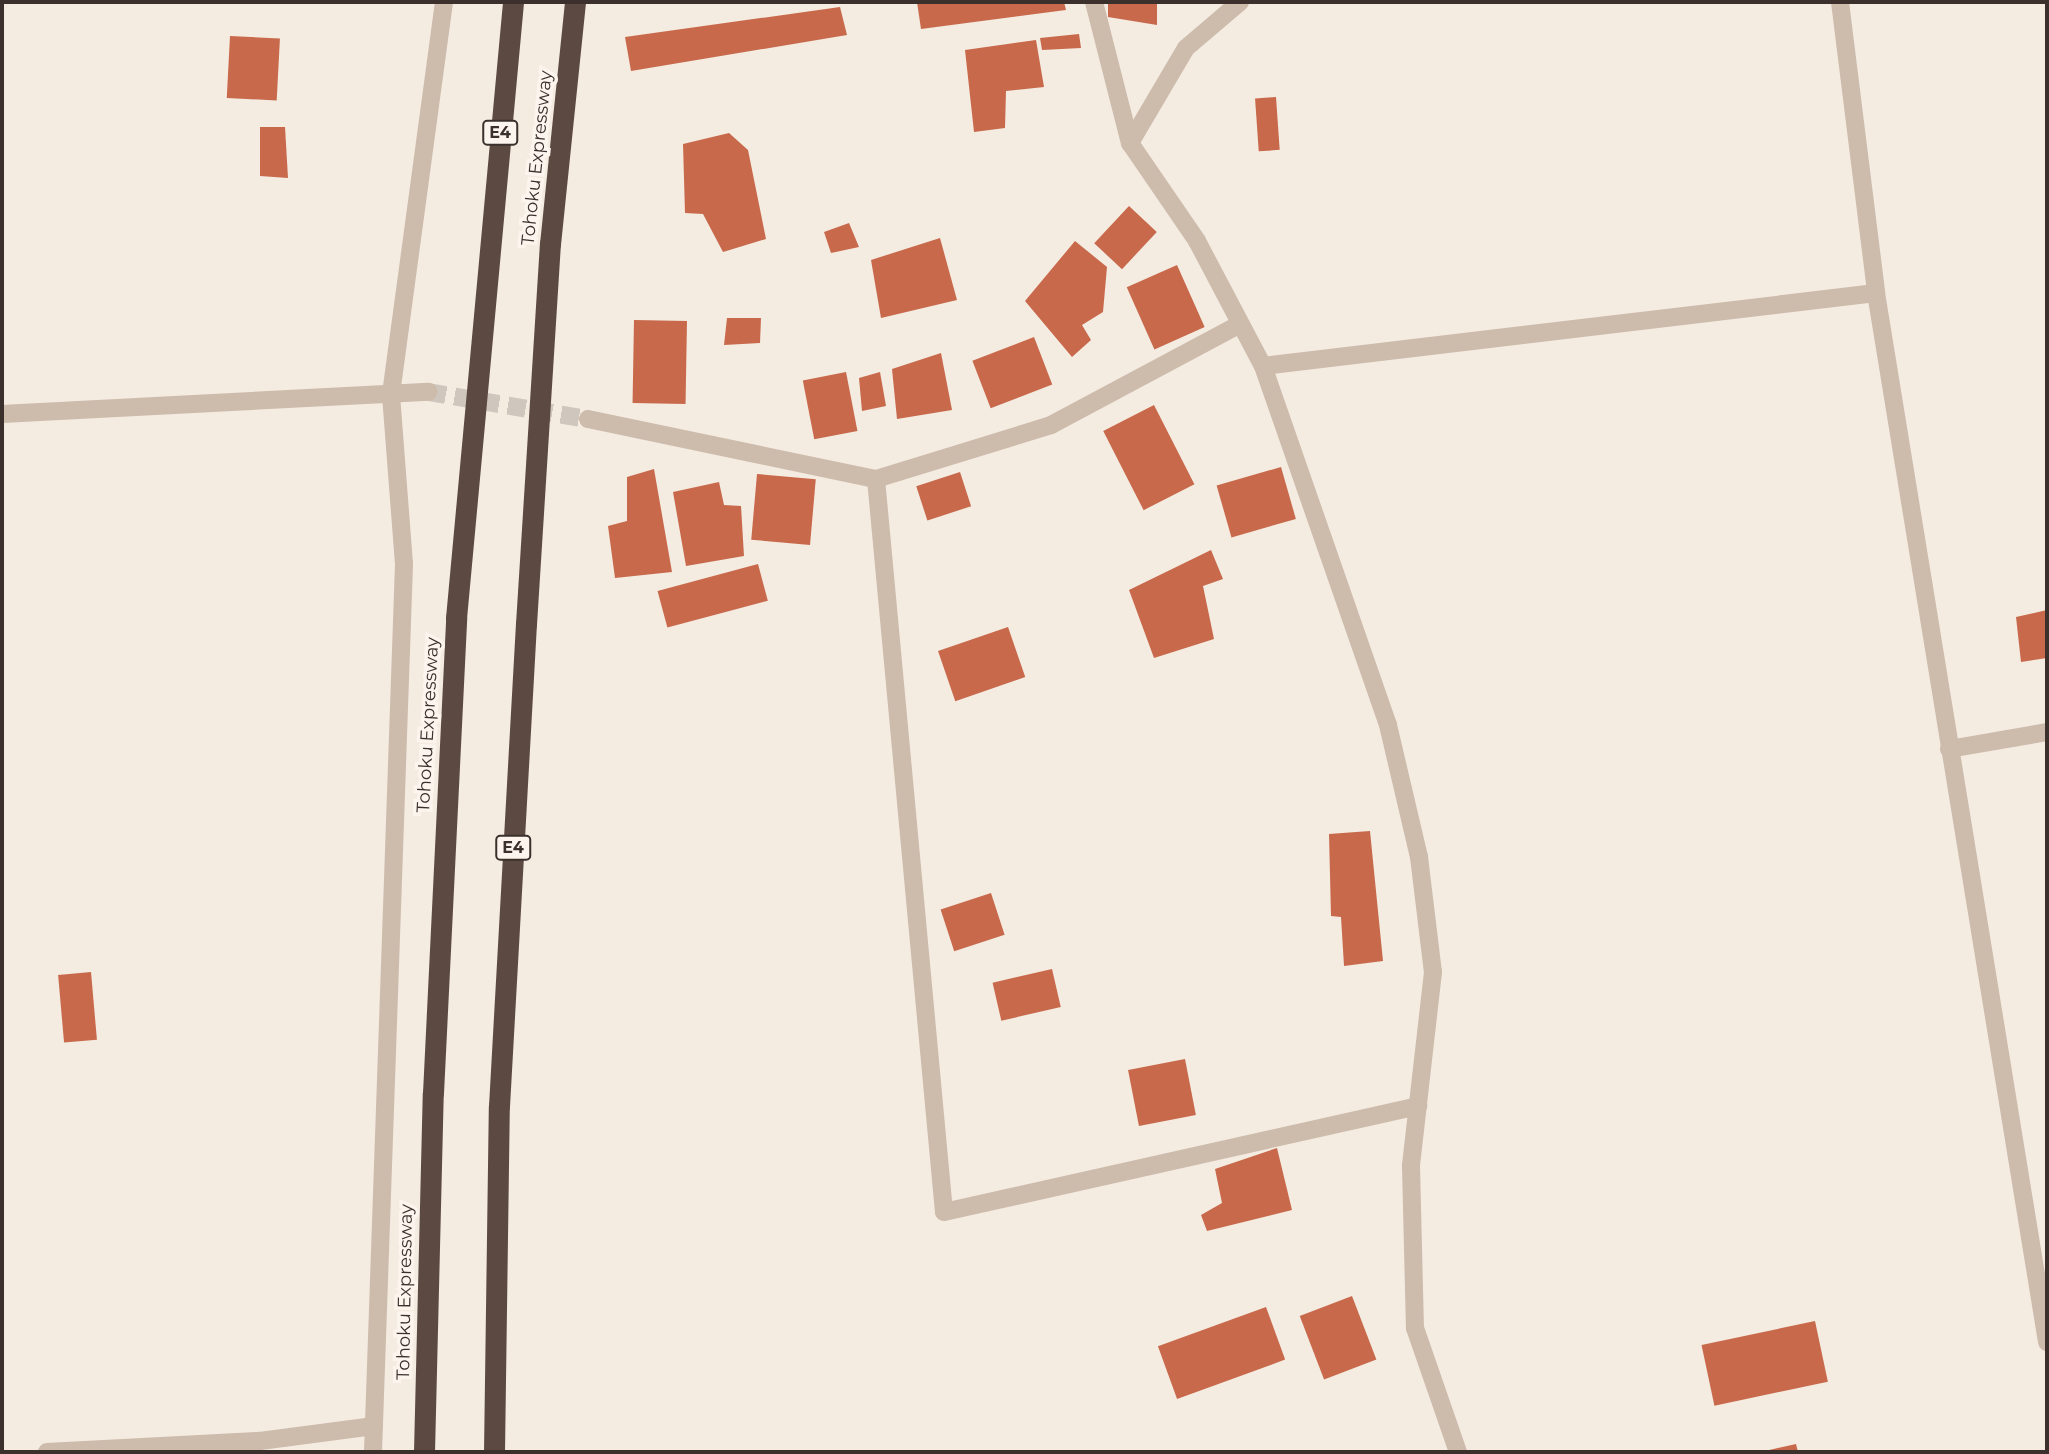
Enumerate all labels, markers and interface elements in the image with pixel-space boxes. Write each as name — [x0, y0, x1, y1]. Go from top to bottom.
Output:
street label: Tohoku Expressway — [517, 69, 557, 247]
road number: E4 — [481, 120, 519, 146]
street label: Tohoku Expressway — [413, 637, 443, 813]
road number: E4 — [494, 835, 532, 860]
street label: Tohoku Expressway — [393, 1204, 417, 1380]

